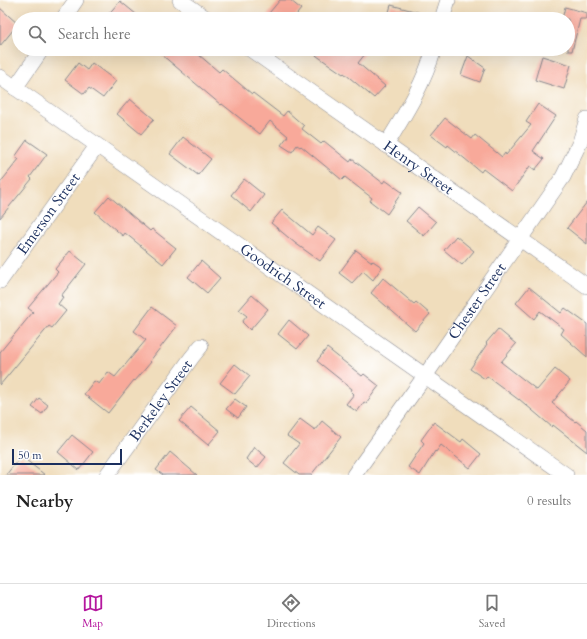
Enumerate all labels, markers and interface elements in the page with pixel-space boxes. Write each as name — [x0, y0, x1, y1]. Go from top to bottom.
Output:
search box — [12, 12, 575, 56]
icon: search — [26, 23, 48, 45]
text: Search here — [58, 24, 131, 44]
street label: Henry Street — [379, 136, 458, 199]
street label: Emerson Street — [12, 169, 85, 258]
street label: Goodrich Street — [236, 239, 330, 313]
street label: Chester Street — [443, 259, 511, 343]
street label: Berkeley Street — [125, 355, 197, 445]
scale bar — [12, 447, 122, 466]
text: 50 m — [18, 448, 42, 463]
text: Nearby — [16, 490, 73, 513]
text: 0 results — [527, 492, 571, 510]
tab: Map — [82, 592, 104, 631]
tab: Directions — [267, 592, 315, 631]
tab: Saved — [479, 592, 505, 631]

